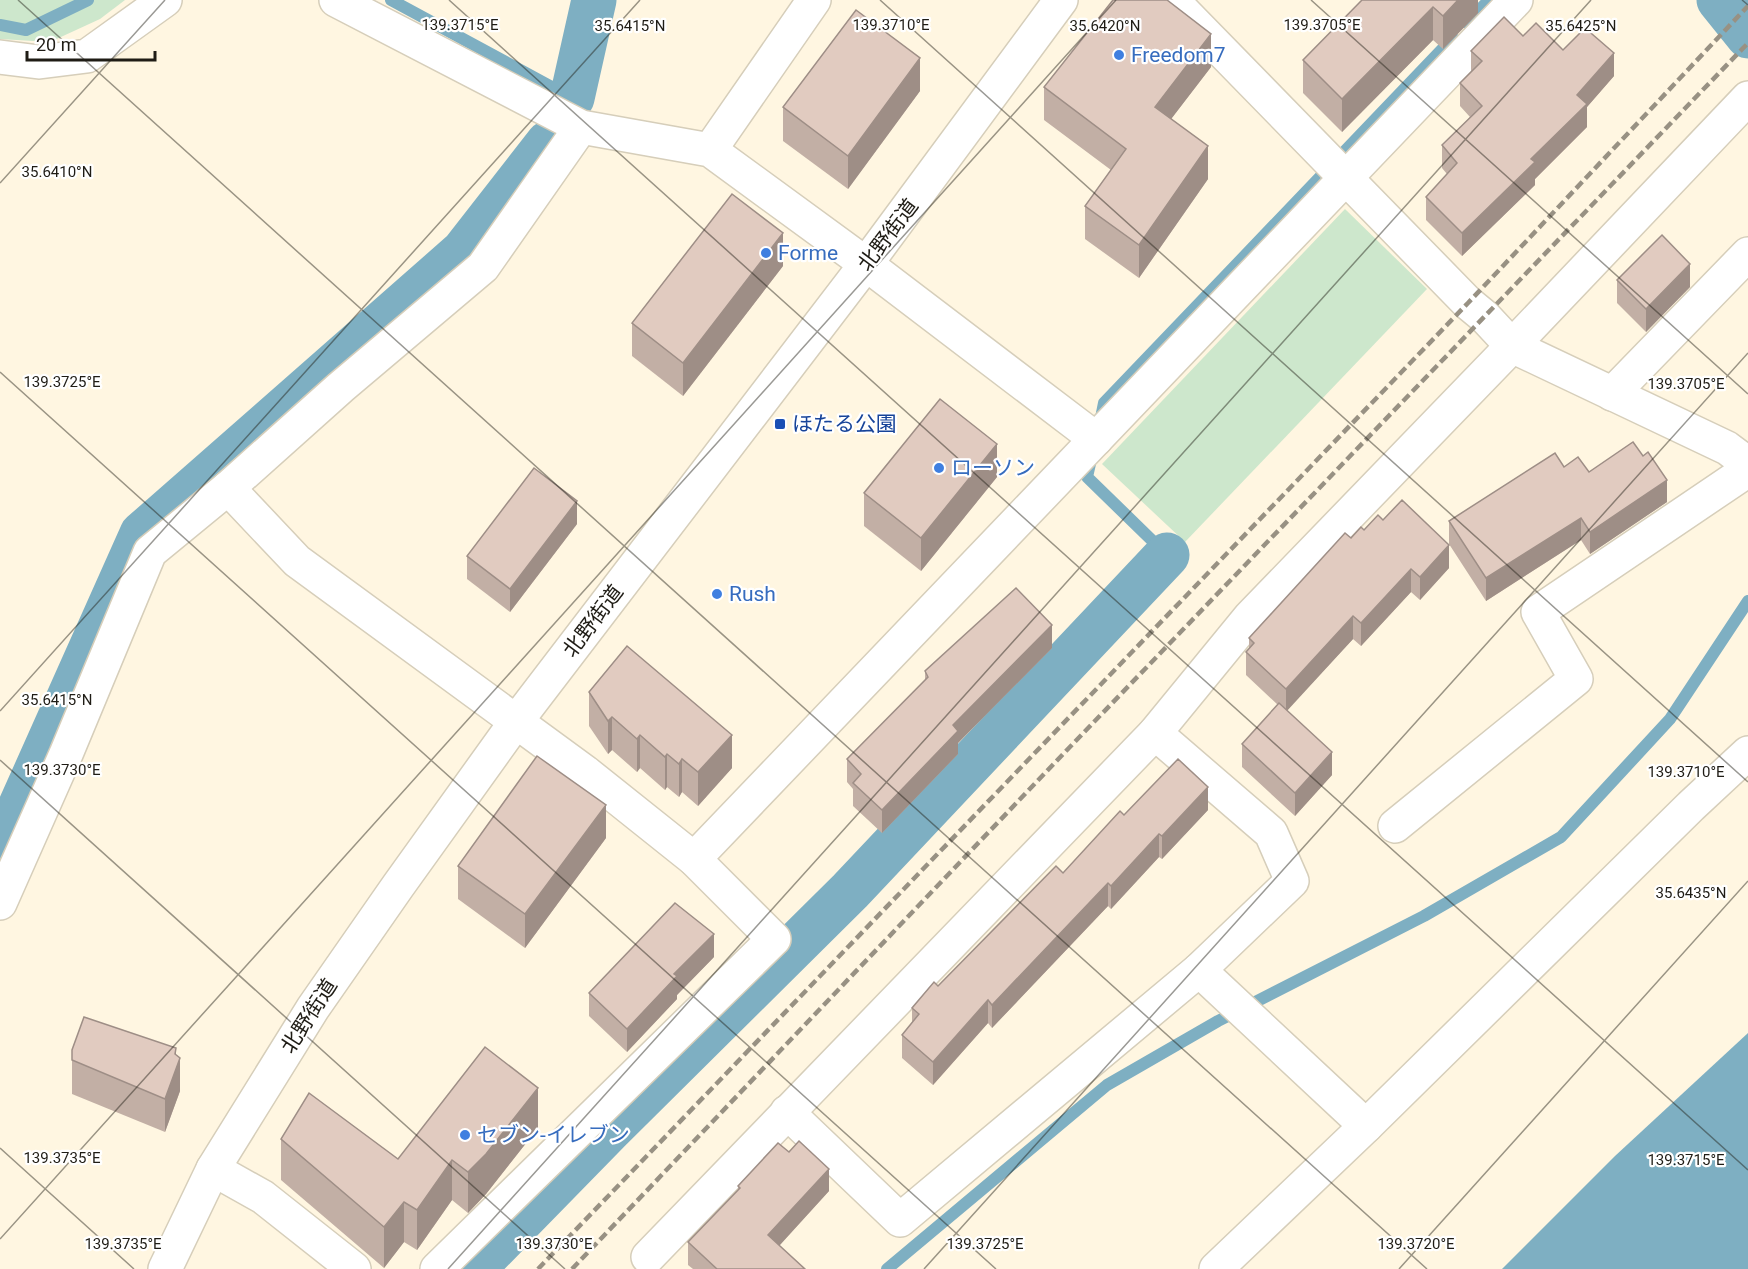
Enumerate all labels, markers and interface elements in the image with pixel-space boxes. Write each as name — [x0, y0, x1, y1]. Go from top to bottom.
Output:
text: 139.3715°E — [421, 16, 499, 34]
text: 139.3710°E — [852, 16, 930, 34]
text: 139.3705°E — [1283, 16, 1361, 34]
text: 35.6415°N — [595, 17, 665, 35]
text: 35.6420°N — [1070, 17, 1140, 35]
text: 35.6425°N — [1546, 17, 1616, 35]
scale bar — [27, 24, 154, 62]
text: 20 m — [36, 34, 76, 55]
place label: Freedom7 — [1131, 43, 1226, 67]
marker: Freedom7 — [1112, 48, 1126, 62]
text: 35.6410°N — [22, 163, 92, 181]
street label: 北野街道 — [853, 194, 923, 276]
place label: Forme — [778, 241, 838, 265]
marker: Forme — [759, 246, 773, 260]
text: 139.3725°E — [23, 373, 101, 391]
text: 139.3705°E — [1647, 375, 1725, 393]
place label: ほたる公園 — [792, 412, 897, 436]
marker: ほたる公園 — [773, 417, 787, 431]
place label: ローソン — [951, 456, 1035, 480]
marker: ローソン — [932, 461, 946, 475]
street label: 北野街道 — [558, 580, 628, 662]
place label: Rush — [729, 582, 776, 606]
marker: Rush — [710, 587, 724, 601]
text: 35.6415°N — [22, 691, 92, 709]
text: 139.3730°E — [23, 761, 101, 779]
text: 139.3710°E — [1647, 763, 1725, 781]
text: 35.6435°N — [1656, 884, 1726, 902]
street label: 北野街道 — [276, 974, 342, 1058]
place label: セブン-イレブン — [477, 1123, 630, 1147]
marker: セブン-イレブン — [458, 1128, 472, 1142]
text: 139.3735°E — [23, 1149, 101, 1167]
text: 139.3715°E — [1647, 1151, 1725, 1169]
text: 139.3735°E — [84, 1235, 162, 1253]
text: 139.3730°E — [515, 1235, 593, 1253]
text: 139.3725°E — [946, 1235, 1024, 1253]
text: 139.3720°E — [1377, 1235, 1455, 1253]

